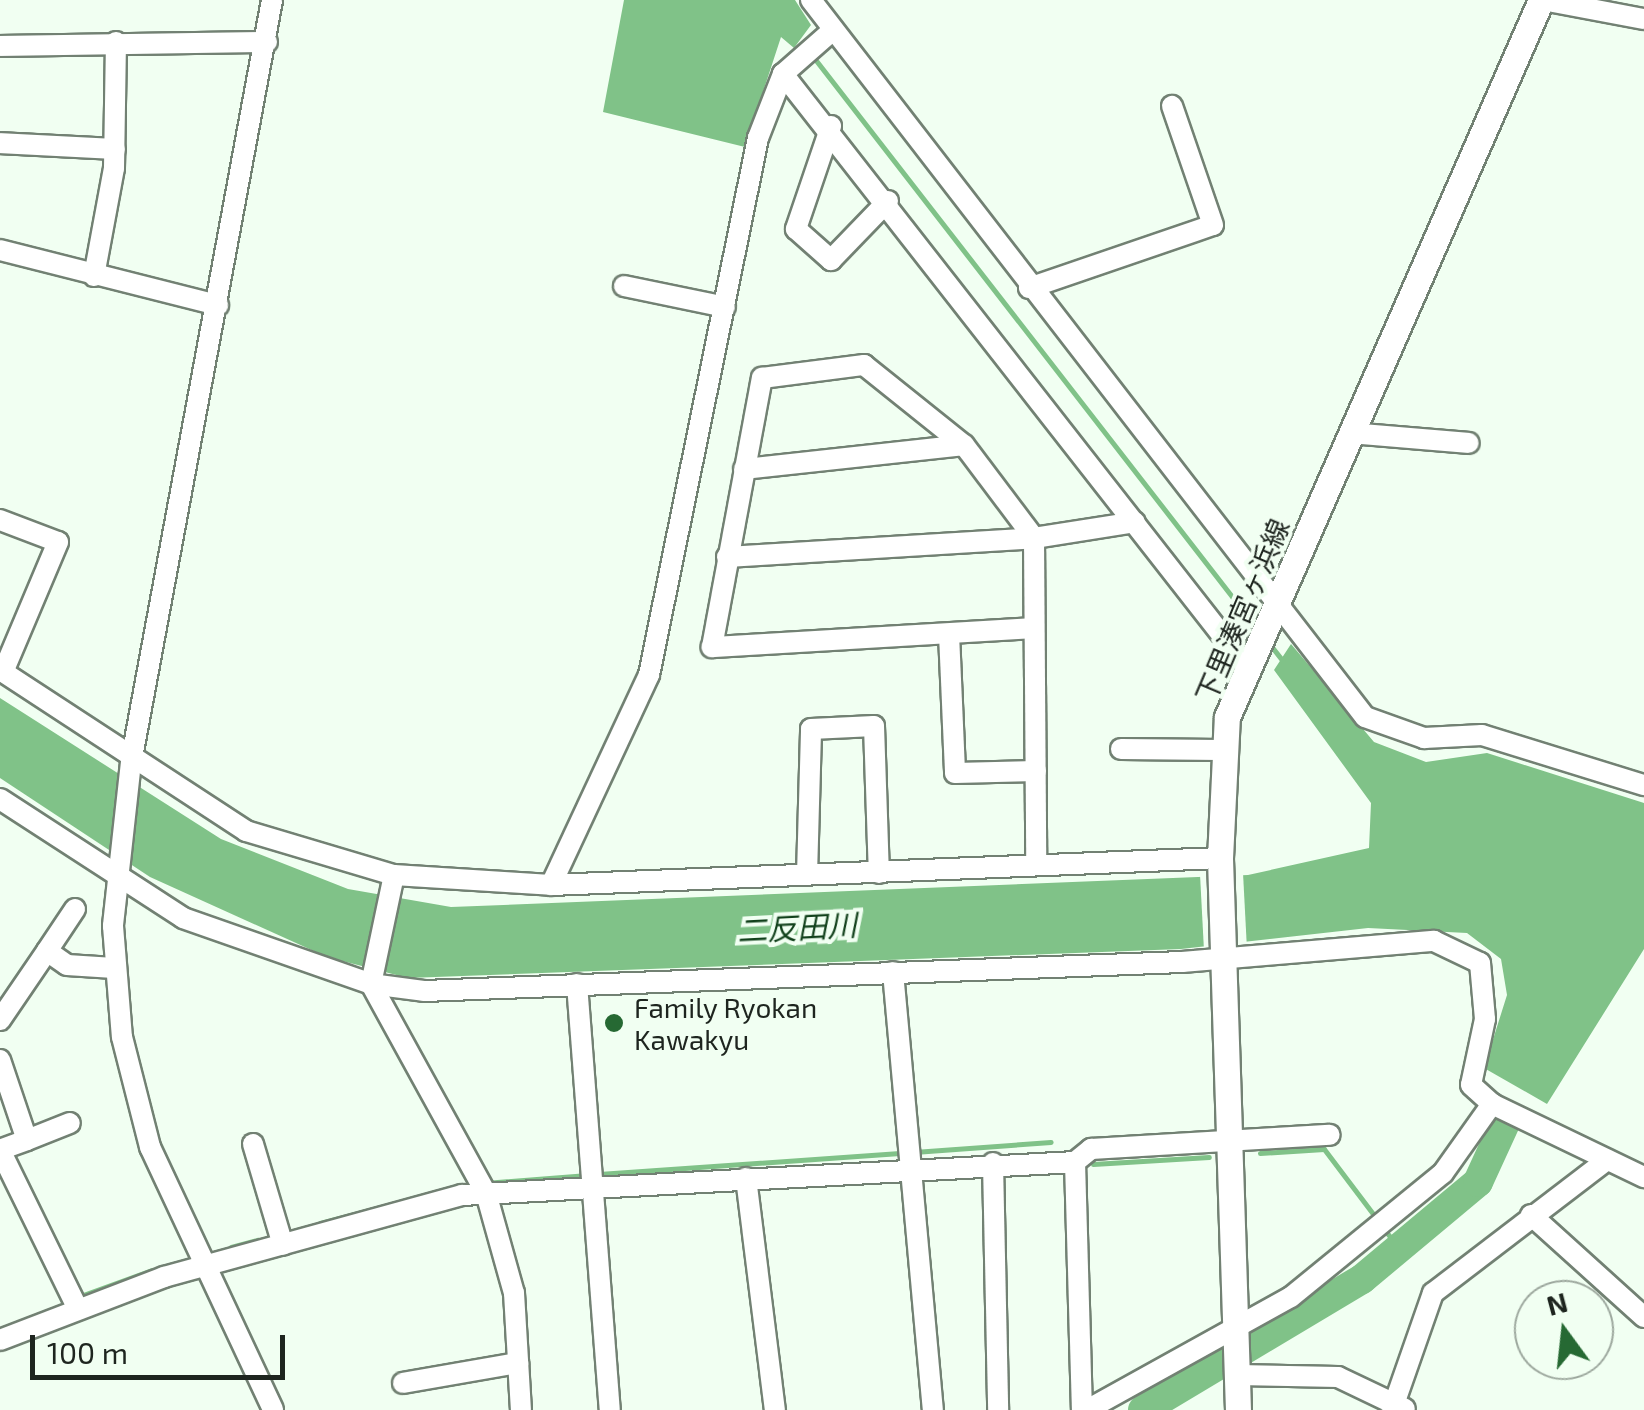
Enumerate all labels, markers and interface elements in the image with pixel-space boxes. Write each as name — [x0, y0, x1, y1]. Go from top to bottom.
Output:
street label: 下里湊宮ヶ浜線 — [1188, 513, 1296, 707]
water label: 二反田川 — [736, 906, 858, 948]
place label: Family Ryokan Kawakyu — [634, 990, 818, 1056]
marker: Family Ryokan Kawakyu — [603, 1012, 625, 1034]
north arrow — [1514, 1280, 1614, 1380]
text: N — [1543, 1284, 1571, 1322]
scale bar — [35, 1315, 290, 1377]
text: 100 m — [47, 1334, 128, 1370]

